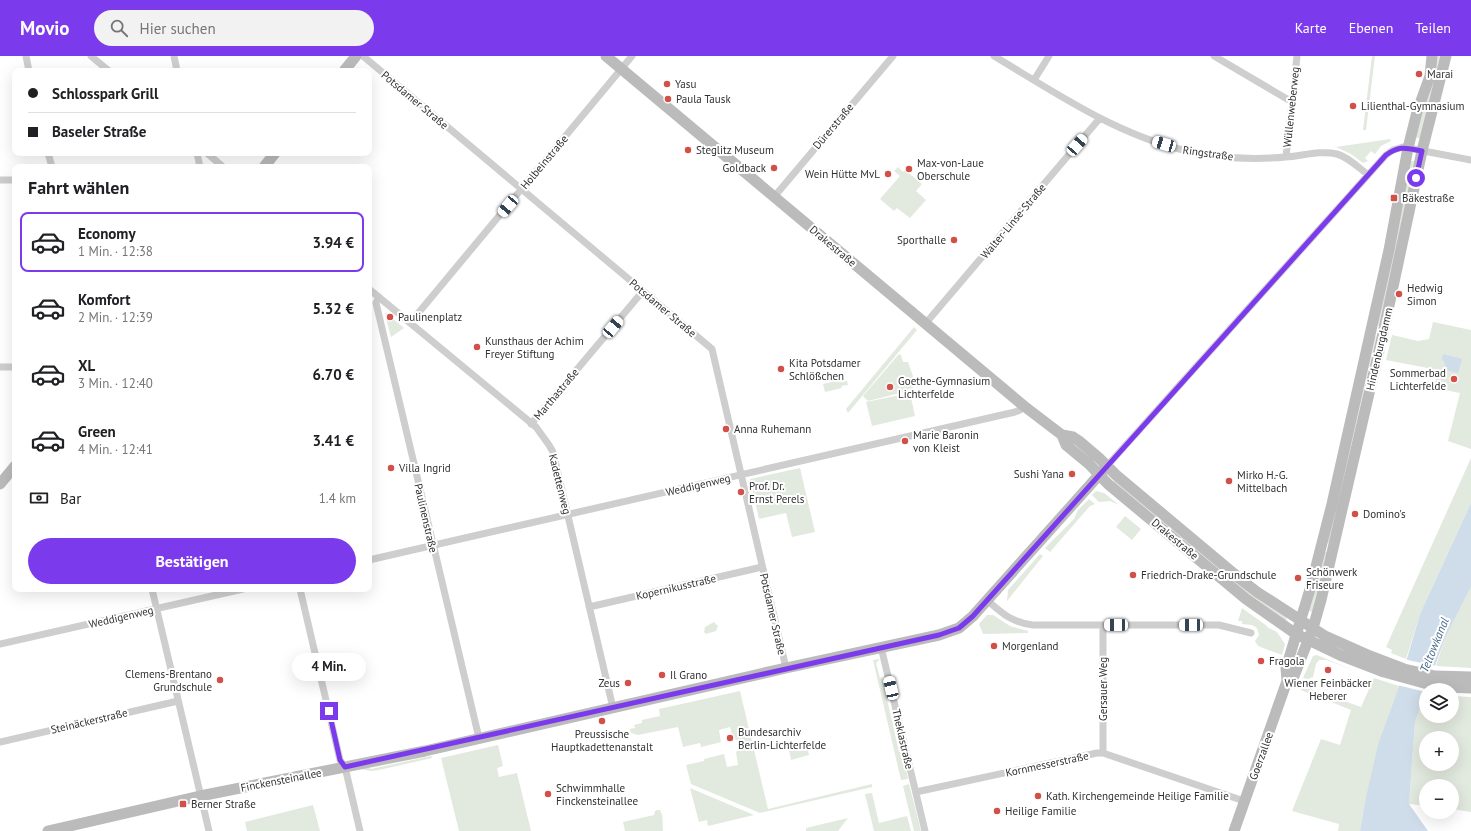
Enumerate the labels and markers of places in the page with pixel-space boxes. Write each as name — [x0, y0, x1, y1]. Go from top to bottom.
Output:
place label: Marai — [1427, 67, 1453, 81]
marker: Marai — [1414, 69, 1424, 79]
place label: Yasu — [675, 77, 696, 91]
marker: Yasu — [662, 79, 672, 89]
place label: Paula Tausk — [676, 92, 731, 106]
marker: Paula Tausk — [663, 94, 673, 104]
place label: Lilienthal-Gymnasium — [1361, 99, 1465, 113]
marker: Lilienthal-Gymnasium — [1348, 101, 1358, 111]
place label: Steglitz Museum — [696, 143, 774, 157]
marker: Steglitz Museum — [683, 145, 693, 155]
place label: Max-von-Laue Oberschule — [917, 156, 984, 183]
place label: Goldback — [723, 161, 767, 175]
marker: Goldback — [769, 163, 779, 173]
marker: Max-von-Laue Oberschule — [904, 164, 914, 174]
place label: Wein Hütte MvL — [805, 167, 880, 181]
marker: Wein Hütte MvL — [883, 169, 893, 179]
place label: Bäkestraße — [1402, 191, 1455, 205]
marker: Bäkestraße — [1389, 193, 1399, 203]
place label: Sporthalle — [897, 233, 946, 247]
marker: Sporthalle — [949, 235, 959, 245]
place label: Hedwig Simon — [1407, 281, 1443, 308]
marker: Hedwig Simon — [1394, 289, 1404, 299]
place label: Paulinenplatz — [398, 310, 462, 324]
marker: Paulinenplatz — [385, 312, 395, 322]
place label: Kunsthaus der Achim Freyer Stiftung — [485, 334, 584, 361]
marker: Kunsthaus der Achim Freyer Stiftung — [472, 342, 482, 352]
place label: Kita Potsdamer Schlößchen — [789, 356, 861, 383]
marker: Kita Potsdamer Schlößchen — [776, 364, 786, 374]
place label: Sommerbad Lichterfelde — [1390, 366, 1446, 393]
place label: Goethe-Gymnasium Lichterfelde — [898, 374, 990, 401]
marker: Sommerbad Lichterfelde — [1449, 374, 1459, 384]
marker: Goethe-Gymnasium Lichterfelde — [885, 382, 895, 392]
place label: Anna Ruhemann — [734, 422, 811, 436]
marker: Anna Ruhemann — [721, 424, 731, 434]
place label: Marie Baronin von Kleist — [913, 428, 979, 455]
marker: Marie Baronin von Kleist — [900, 436, 910, 446]
place label: Villa Ingrid — [398, 461, 451, 475]
marker: Villa Ingrid — [386, 463, 396, 473]
place label: Sushi Yana — [1014, 467, 1064, 481]
place label: Mirko H.-G. Mittelbach — [1237, 468, 1288, 495]
marker: Sushi Yana — [1067, 469, 1077, 479]
marker: Mirko H.-G. Mittelbach — [1224, 476, 1234, 486]
place label: Prof. Dr. Ernst Perels — [749, 479, 805, 506]
marker: Prof. Dr. Ernst Perels — [736, 487, 746, 497]
place label: Domino's — [1363, 507, 1406, 521]
marker: Domino's — [1350, 509, 1360, 519]
place label: Schönwerk Friseure — [1306, 565, 1358, 592]
place label: Friedrich-Drake-Grundschule — [1141, 568, 1277, 582]
marker: Friedrich-Drake-Grundschule — [1128, 570, 1138, 580]
marker: Schönwerk Friseure — [1293, 573, 1303, 583]
place label: Morgenland — [1002, 639, 1059, 653]
marker: Morgenland — [989, 641, 999, 651]
place label: Fragola — [1269, 654, 1304, 668]
marker: Fragola — [1256, 656, 1266, 666]
marker: Wiener Feinbäcker Heberer — [1323, 665, 1333, 675]
place label: Clemens-Brentano Grundschule — [125, 667, 212, 694]
place label: Il Grano — [670, 668, 707, 682]
marker: Il Grano — [657, 670, 667, 680]
marker: Clemens-Brentano Grundschule — [215, 675, 225, 685]
place label: Zeus — [598, 676, 620, 690]
place label: Wiener Feinbäcker Heberer — [1285, 676, 1372, 703]
marker: Zeus — [623, 678, 633, 688]
marker: Preussische Hauptkadettenanstalt — [597, 716, 607, 726]
place label: Bundesarchiv Berlin-Lichterfelde — [738, 725, 827, 752]
place label: Preussische Hauptkadettenanstalt — [551, 727, 653, 754]
marker: Bundesarchiv Berlin-Lichterfelde — [725, 733, 735, 743]
place label: Schwimmhalle Finckensteinallee — [556, 781, 638, 808]
marker: Schwimmhalle Finckensteinallee — [543, 789, 553, 799]
place label: Kath. Kirchengemeinde Heilige Familie — [1046, 789, 1229, 803]
marker: Kath. Kirchengemeinde Heilige Familie — [1033, 791, 1043, 801]
place label: Berner Straße — [191, 797, 256, 811]
marker: Berner Straße — [178, 799, 188, 809]
place label: Heilige Familie — [1005, 804, 1077, 818]
marker: Heilige Familie — [992, 806, 1002, 816]

